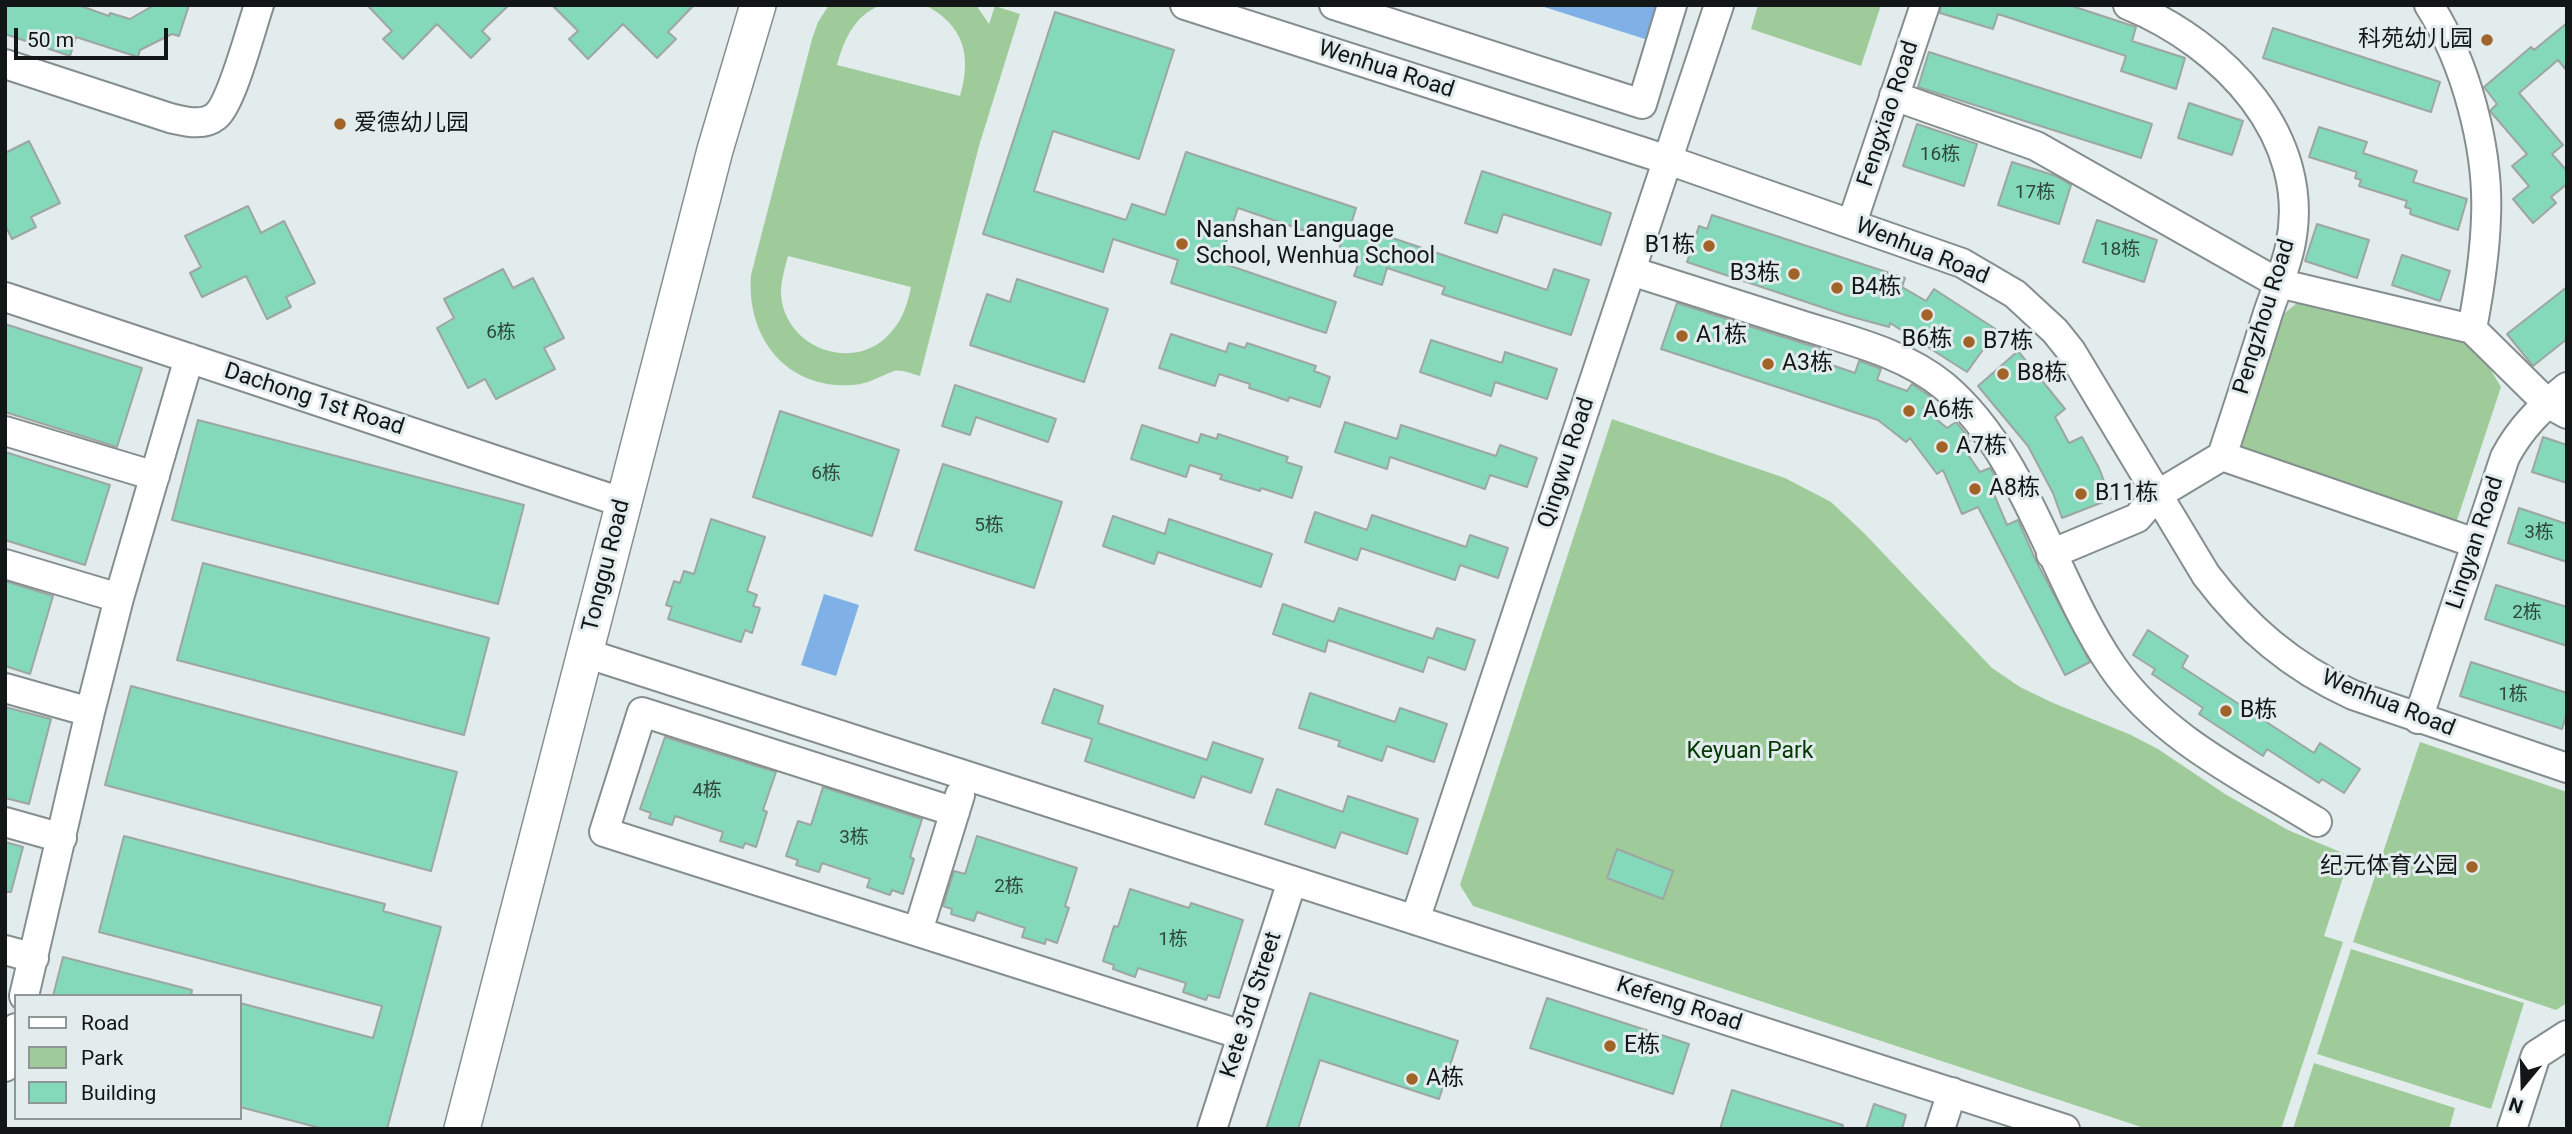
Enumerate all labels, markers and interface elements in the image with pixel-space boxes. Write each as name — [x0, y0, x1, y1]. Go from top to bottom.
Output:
scale bar — [18, 14, 172, 58]
place label: 科苑幼儿园 — [2358, 26, 2473, 54]
text: 50 m — [27, 28, 74, 52]
marker: 科苑幼儿园 — [2479, 32, 2495, 48]
street label: Wenhua Road — [1315, 35, 1457, 105]
street label: Fengxiao Road — [1852, 38, 1926, 190]
place label: 爱德幼儿园 — [354, 110, 469, 138]
marker: 爱德幼儿园 — [332, 116, 348, 132]
house number: 16栋 — [1920, 144, 1960, 166]
house number: 17栋 — [2015, 182, 2055, 204]
street label: Wenhua Road — [1851, 213, 1993, 291]
place label: Nanshan Language School, Wenhua School — [1196, 217, 1435, 271]
place label: B1栋 — [1645, 232, 1695, 260]
marker: Nanshan Language School, Wenhua School — [1174, 236, 1190, 252]
street label: Pengzhou Road — [2228, 236, 2302, 398]
marker: B1栋 — [1701, 238, 1717, 254]
house number: 18栋 — [2100, 239, 2140, 261]
place label: B3栋 — [1730, 260, 1780, 288]
marker: B3栋 — [1786, 266, 1802, 282]
place label: B4栋 — [1851, 274, 1901, 302]
marker: B4栋 — [1829, 280, 1845, 296]
marker: B6栋 — [1919, 307, 1935, 323]
house number: 6栋 — [486, 322, 516, 344]
place label: A1栋 — [1696, 322, 1747, 350]
place label: B6栋 — [1902, 326, 1952, 354]
marker: A1栋 — [1674, 328, 1690, 344]
place label: B7栋 — [1983, 328, 2033, 356]
marker: B7栋 — [1961, 334, 1977, 350]
place label: A3栋 — [1782, 350, 1833, 378]
marker: A3栋 — [1760, 356, 1776, 372]
street label: Dachong 1st Road — [221, 358, 407, 442]
place label: B8栋 — [2017, 360, 2067, 388]
marker: B8栋 — [1995, 366, 2011, 382]
street label: Qingwu Road — [1533, 394, 1601, 532]
place label: A6栋 — [1923, 397, 1974, 425]
marker: A6栋 — [1901, 403, 1917, 419]
place label: A7栋 — [1956, 433, 2007, 461]
marker: A7栋 — [1934, 439, 1950, 455]
house number: 6栋 — [811, 463, 841, 485]
street label: Lingyan Road — [2442, 473, 2510, 613]
place label: A8栋 — [1989, 475, 2040, 503]
place label: B11栋 — [2095, 480, 2158, 508]
marker: A8栋 — [1967, 481, 1983, 497]
marker: B11栋 — [2073, 486, 2089, 502]
street label: Tonggu Road — [577, 497, 637, 635]
house number: 5栋 — [974, 515, 1004, 537]
house number: 3栋 — [2524, 522, 2554, 544]
house number: 2栋 — [2512, 602, 2542, 624]
street label: Wenhua Road — [2317, 665, 2459, 743]
house number: 1栋 — [2498, 684, 2528, 706]
place label: B栋 — [2240, 697, 2277, 725]
marker: B栋 — [2218, 703, 2234, 719]
park label: Keyuan Park — [1686, 738, 1814, 766]
house number: 4栋 — [692, 780, 722, 802]
house number: 3栋 — [839, 827, 869, 849]
place label: 纪元体育公园 — [2320, 853, 2458, 881]
marker: 纪元体育公园 — [2464, 859, 2480, 875]
house number: 2栋 — [994, 876, 1024, 898]
house number: 1栋 — [1158, 929, 1188, 951]
street label: Kete 3rd Street — [1215, 929, 1289, 1081]
street label: Kefeng Road — [1613, 972, 1745, 1038]
legend — [14, 994, 242, 1120]
text: Road — [81, 1011, 129, 1035]
place label: E栋 — [1624, 1032, 1660, 1060]
marker: E栋 — [1602, 1038, 1618, 1054]
text: Park — [81, 1046, 123, 1070]
north arrow — [2488, 1050, 2558, 1120]
place label: A栋 — [1426, 1065, 1464, 1093]
marker: A栋 — [1404, 1071, 1420, 1087]
text: Building — [81, 1081, 156, 1105]
text: N — [2506, 1092, 2526, 1118]

